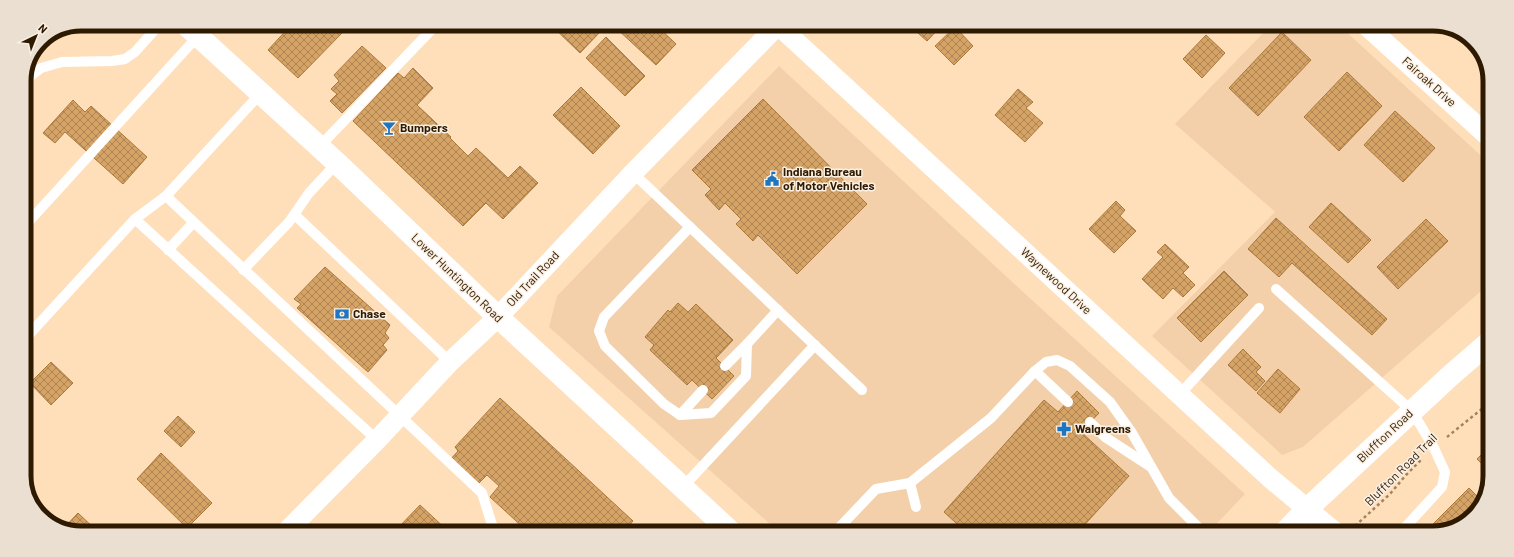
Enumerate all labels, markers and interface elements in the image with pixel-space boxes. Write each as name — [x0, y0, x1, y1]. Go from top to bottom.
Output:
north arrow — [16, 16, 56, 56]
text: N — [36, 21, 50, 36]
street label: Fairoak Drive — [1400, 53, 1460, 109]
bar icon: Bumpers — [381, 120, 397, 136]
place label: Bumpers — [400, 120, 448, 134]
place label: Indiana Bureau of Motor Vehicles — [783, 164, 875, 192]
public building icon: Indiana Bureau of Motor Vehicles — [764, 171, 780, 187]
street label: Lower Huntington Road — [409, 230, 506, 325]
street label: Waynewood Drive — [1018, 244, 1095, 317]
street label: Old Trail Road — [503, 248, 561, 309]
bank icon: Chase — [334, 306, 350, 322]
place label: Chase — [353, 306, 386, 320]
street label: Bluffton Road — [1353, 406, 1415, 465]
pharmacy icon: Walgreens — [1056, 421, 1072, 437]
place label: Walgreens — [1075, 421, 1131, 435]
street label: Bluffton Road Trail — [1361, 430, 1439, 508]

